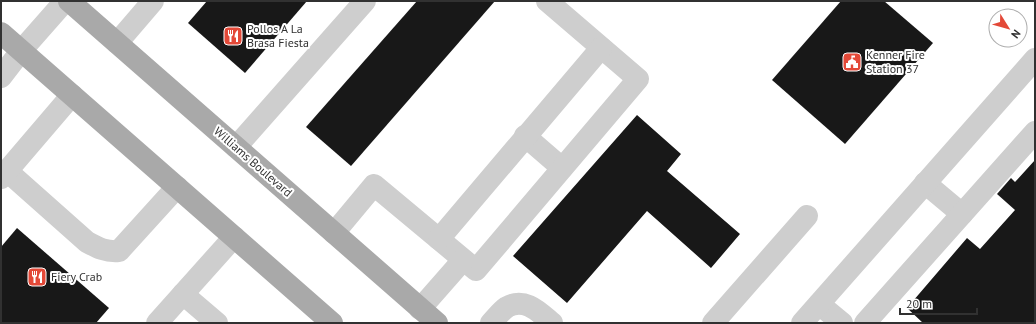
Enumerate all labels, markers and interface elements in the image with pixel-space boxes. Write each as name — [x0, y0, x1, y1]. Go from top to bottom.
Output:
north arrow — [988, 8, 1028, 48]
place label: Pollos A La Brasa Fiesta — [247, 21, 309, 50]
restaurant icon: Pollos A La Brasa Fiesta — [222, 25, 244, 47]
text: N — [1008, 27, 1024, 41]
place label: Kenner Fire Station 37 — [866, 47, 925, 76]
public building icon: Kenner Fire Station 37 — [841, 51, 863, 73]
street label: Williams Boulevard — [211, 124, 296, 200]
restaurant icon: Fiery Crab — [26, 266, 48, 288]
place label: Fiery Crab — [51, 269, 102, 284]
scale bar — [900, 290, 977, 316]
text: 20 m — [906, 296, 932, 311]

